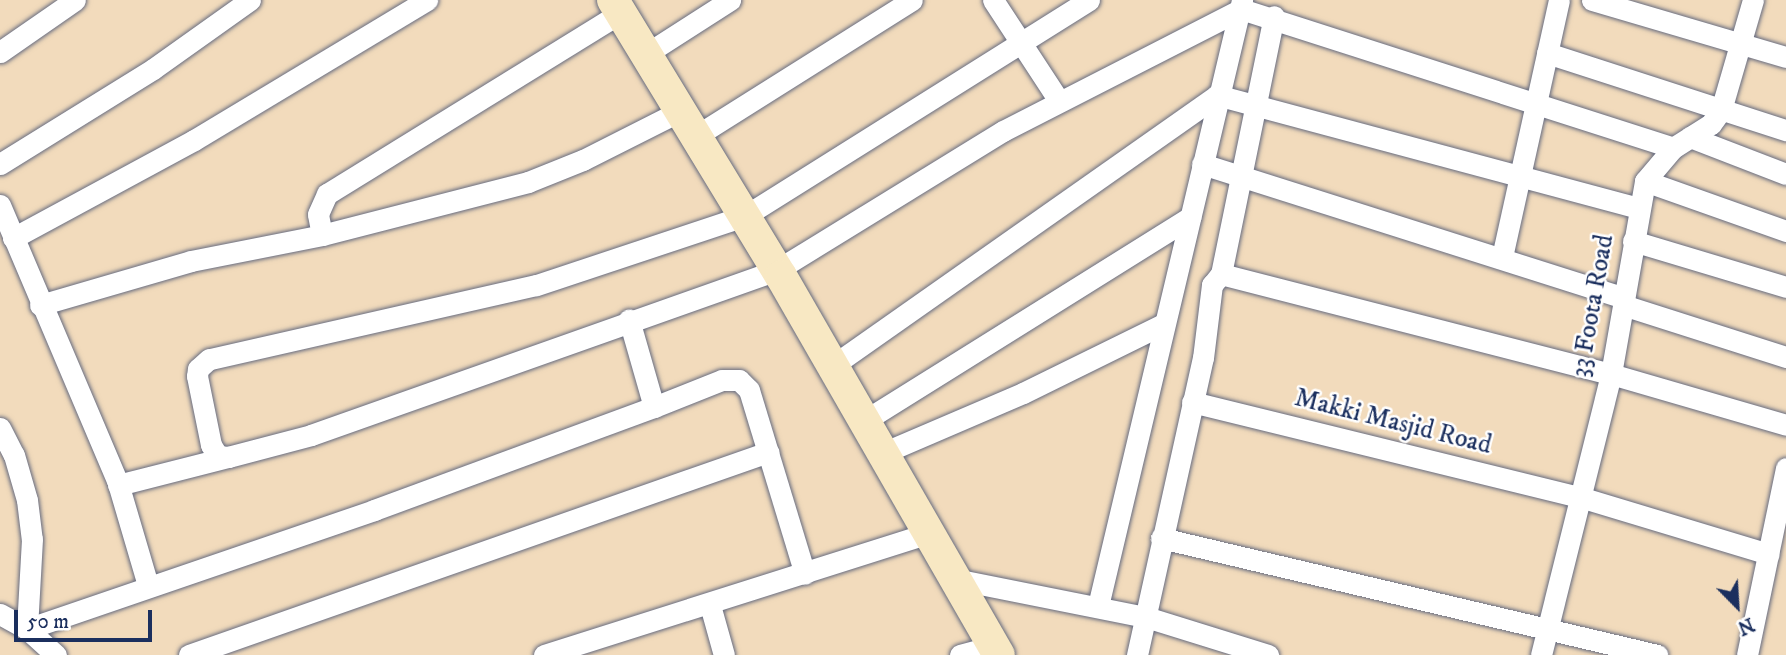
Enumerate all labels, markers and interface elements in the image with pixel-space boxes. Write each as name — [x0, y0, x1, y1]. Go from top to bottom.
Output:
street label: 33 Foota Road — [1565, 232, 1621, 380]
street label: Makki Masjid Road — [1291, 382, 1495, 462]
north arrow — [1702, 571, 1772, 641]
scale bar — [18, 596, 156, 640]
text: 50 m — [27, 609, 69, 635]
text: N — [1734, 612, 1758, 639]

